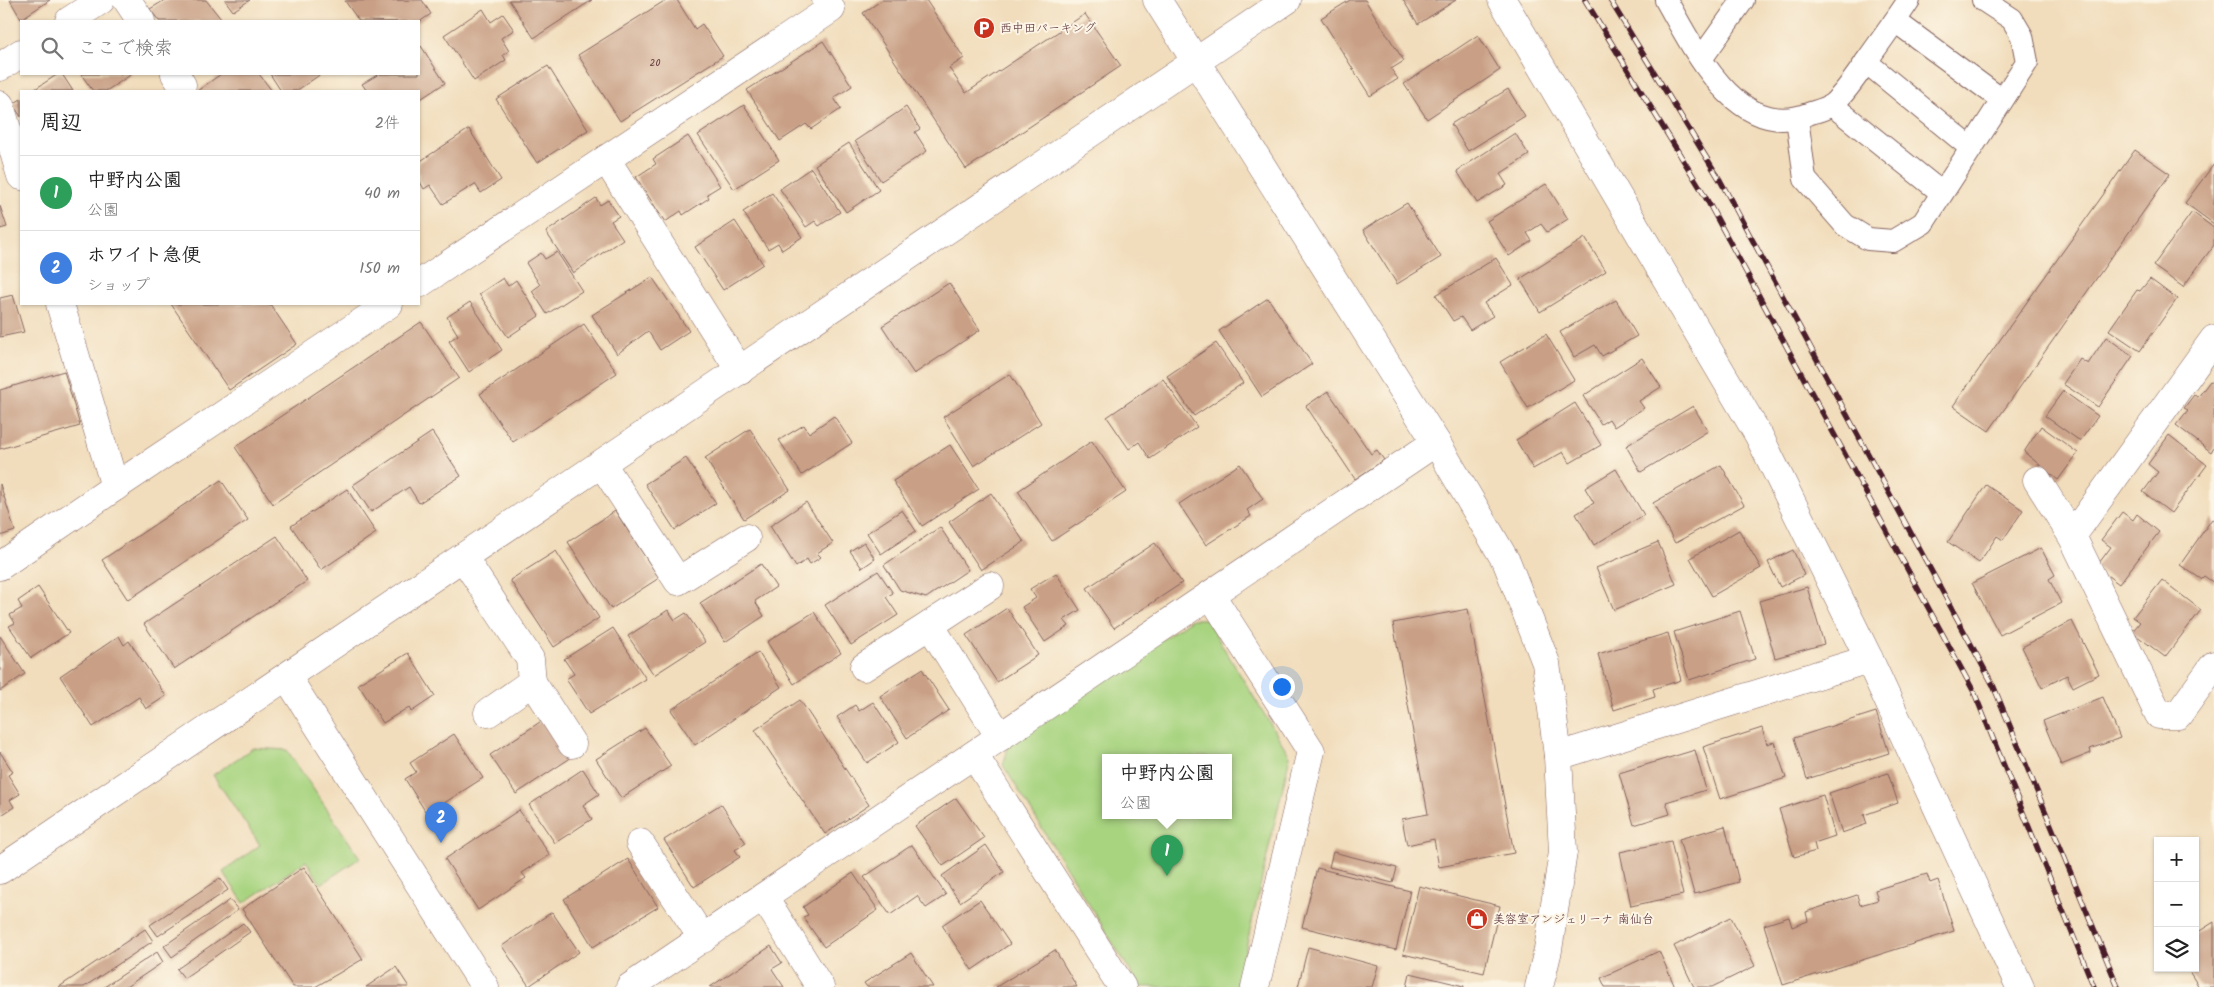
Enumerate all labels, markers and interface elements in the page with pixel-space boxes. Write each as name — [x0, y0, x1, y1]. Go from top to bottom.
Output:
parking icon: 西中田パーキング — [972, 16, 996, 40]
place label: 西中田パーキング — [1000, 19, 1096, 38]
search box — [20, 20, 420, 75]
icon: search — [38, 34, 66, 62]
text: ここで検索 — [78, 34, 173, 64]
house number: 20 — [650, 55, 660, 71]
text: 周辺 — [40, 107, 82, 140]
text: 2件 — [375, 111, 400, 136]
text: 中野内公園 — [87, 166, 182, 196]
text: 1 — [54, 181, 58, 206]
text: 40 m — [364, 181, 400, 206]
text: 公園 — [87, 198, 119, 223]
text: ホワイト急便 — [87, 241, 201, 271]
text: 2 — [51, 256, 61, 281]
text: 150 m — [359, 256, 400, 281]
text: ショップ — [87, 273, 150, 298]
your location — [1269, 674, 1295, 700]
popup — [1102, 754, 1232, 819]
text: 中野内公園 — [1119, 759, 1215, 789]
text: 公園 — [1119, 791, 1152, 816]
pin: 2 — [425, 802, 457, 843]
pin: 1 — [1151, 835, 1183, 876]
map controls — [2154, 837, 2199, 972]
button: + — [2154, 837, 2199, 882]
button: − — [2154, 882, 2199, 927]
shop icon: 美容室アンジェリーナ 南仙台 — [1465, 907, 1489, 931]
place label: 美容室アンジェリーナ 南仙台 — [1493, 910, 1654, 929]
button: layers — [2154, 927, 2199, 972]

